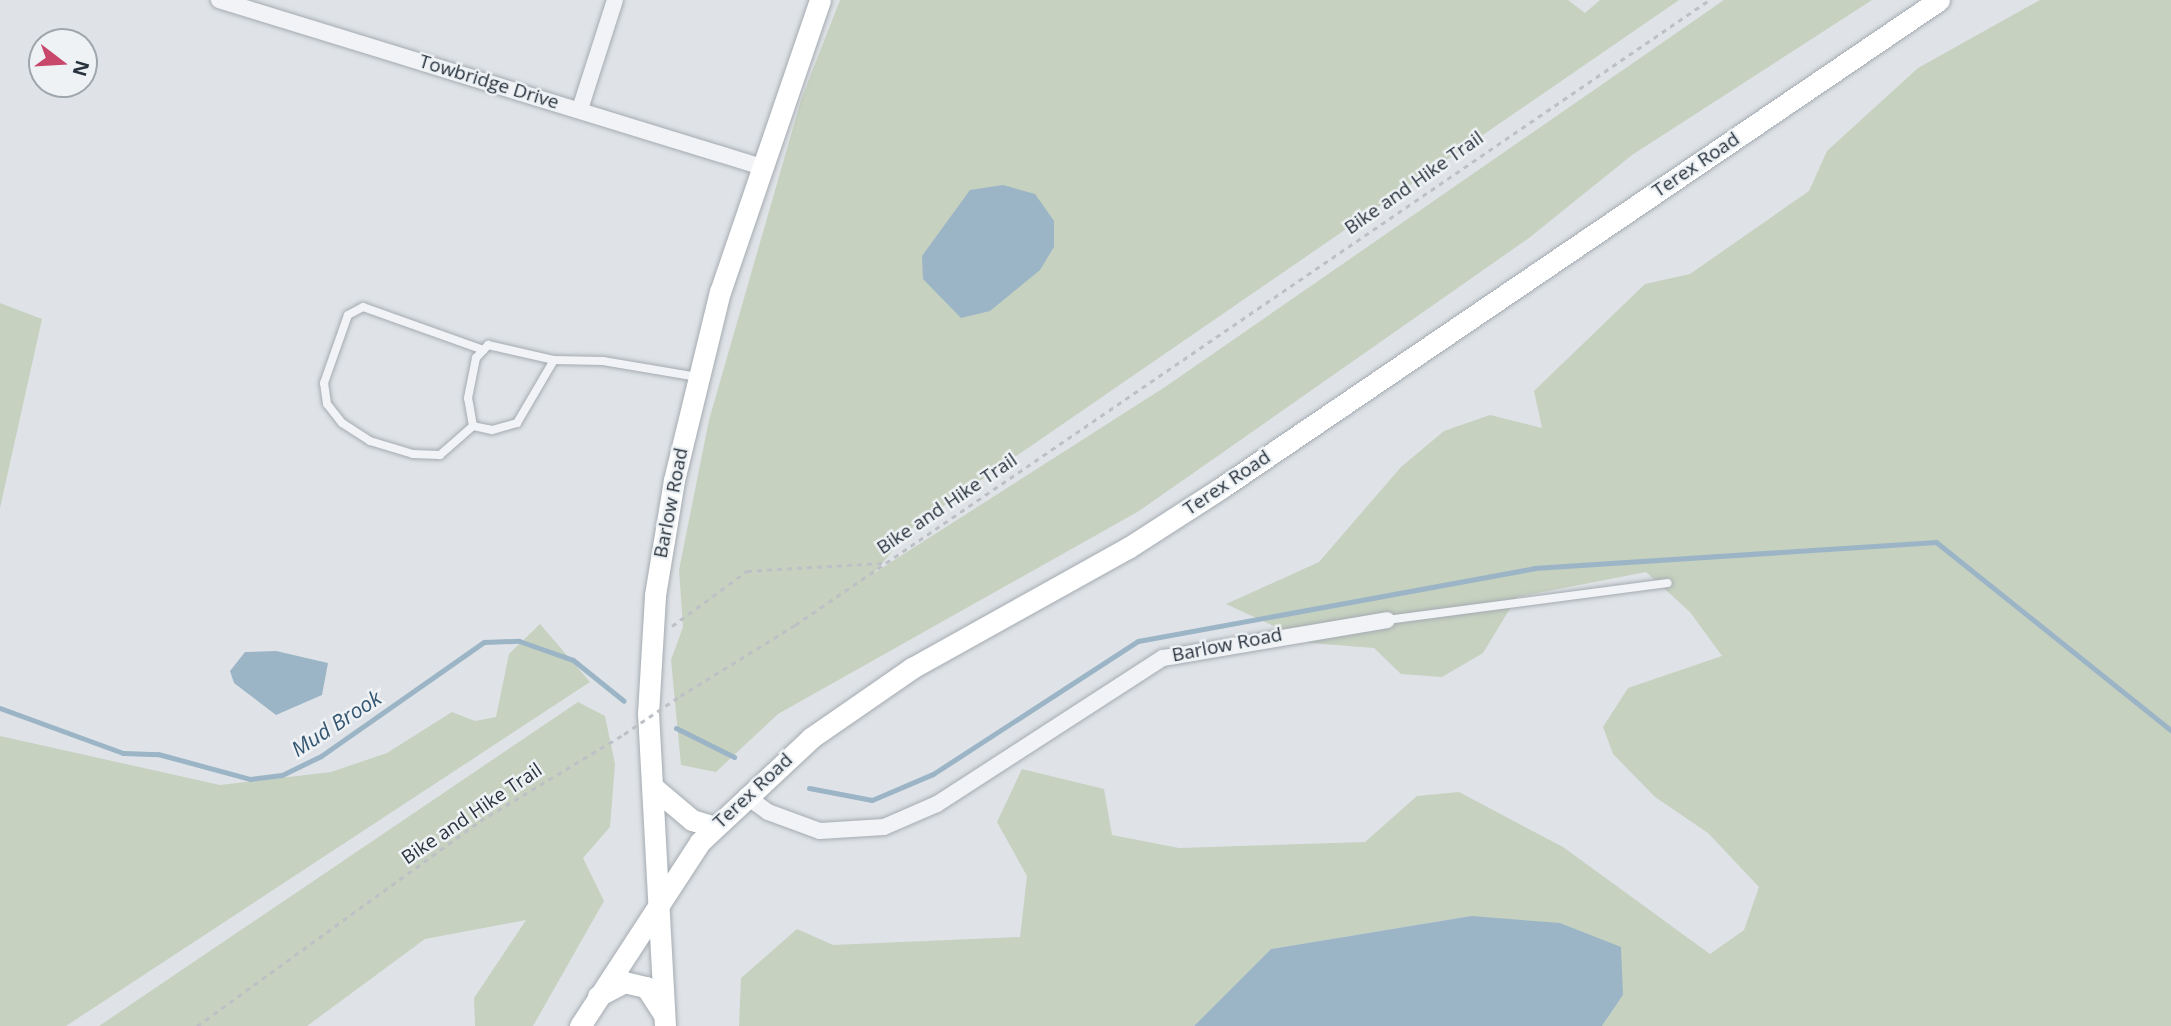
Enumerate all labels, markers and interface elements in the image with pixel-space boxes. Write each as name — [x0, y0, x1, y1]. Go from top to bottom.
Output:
north arrow — [28, 28, 98, 98]
street label: Towbridge Drive — [416, 50, 562, 114]
text: N — [66, 57, 96, 80]
street label: Bike and Hike Trail — [1340, 127, 1488, 239]
street label: Terex Road — [1648, 128, 1744, 202]
street label: Barlow Road — [649, 446, 693, 560]
street label: Terex Road — [1179, 446, 1275, 520]
street label: Bike and Hike Trail — [873, 449, 1021, 559]
street label: Barlow Road — [1170, 623, 1284, 667]
water label: Mud Brook — [286, 685, 386, 761]
street label: Terex Road — [709, 749, 797, 833]
street label: Bike and Hike Trail — [398, 759, 546, 869]

